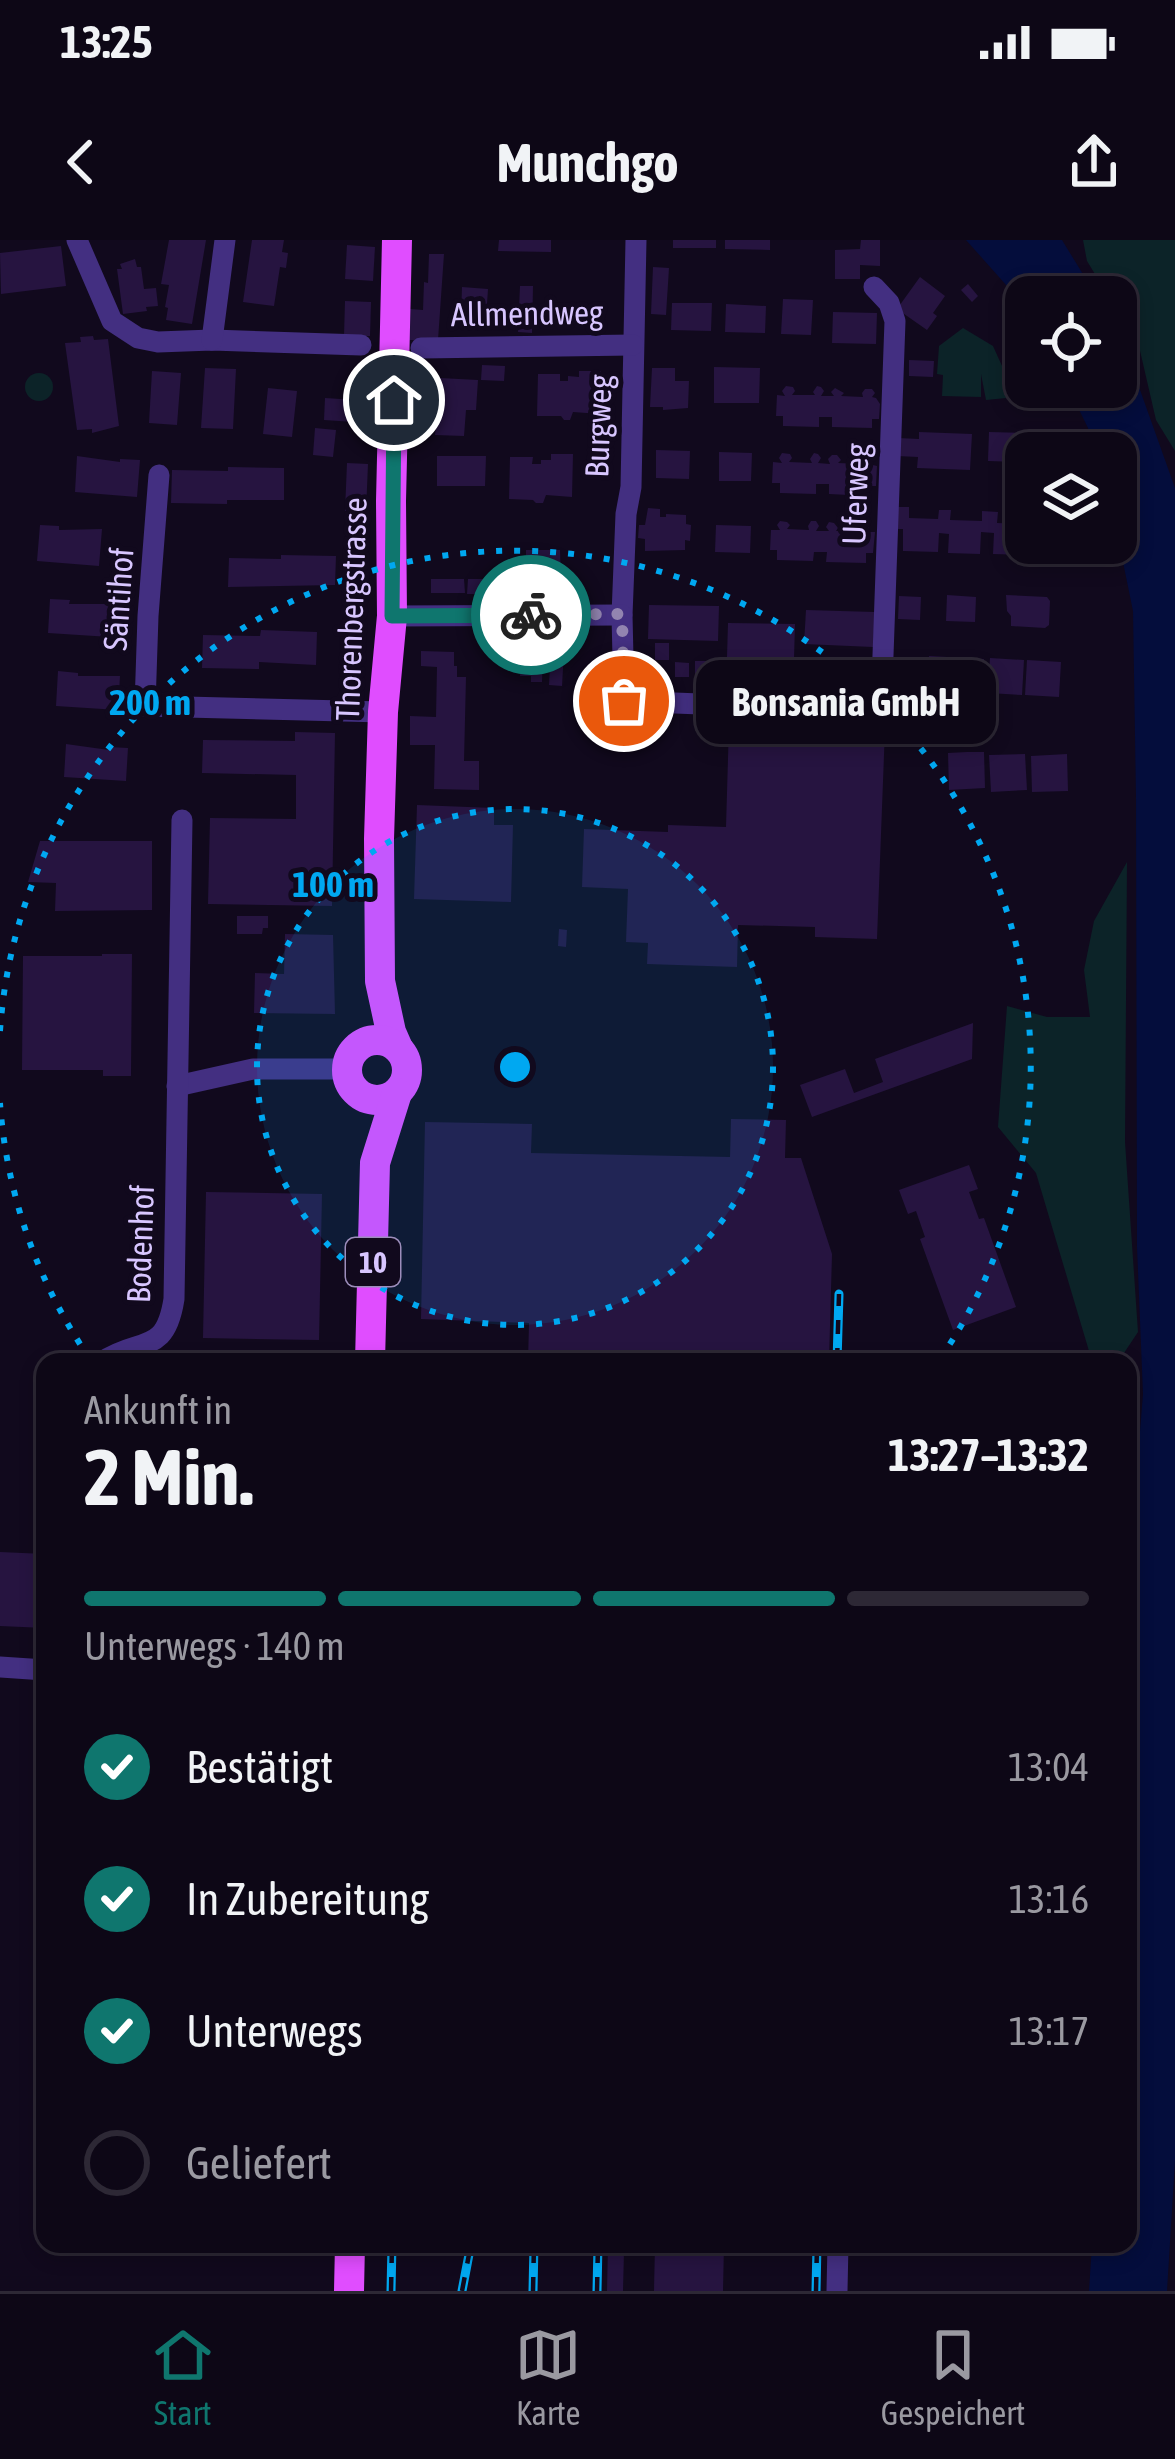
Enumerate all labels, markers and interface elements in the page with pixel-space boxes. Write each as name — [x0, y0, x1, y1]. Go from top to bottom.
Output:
text: 13:25 — [60, 16, 153, 68]
icon: back — [48, 129, 114, 195]
icon: share — [1061, 129, 1127, 195]
text: Munchgo — [496, 132, 679, 193]
map controls — [1005, 276, 1137, 564]
button: locate — [1005, 276, 1137, 408]
street label: Allmendweg — [450, 293, 604, 333]
pin — [343, 349, 445, 451]
icon: home — [361, 367, 427, 433]
street label: Burgweg — [577, 373, 619, 478]
button: layers — [1005, 432, 1137, 564]
street label: Uferweg — [834, 442, 876, 546]
street label: Thorenbergstrasse — [328, 497, 374, 721]
street label: Säntihof — [95, 546, 141, 652]
courier — [471, 555, 591, 675]
icon: bike — [498, 582, 564, 648]
pin — [573, 650, 675, 752]
callout: Bonsania GmbH — [696, 659, 996, 743]
icon: bag — [591, 668, 657, 734]
text: Bonsania GmbH — [732, 680, 960, 724]
text: 200 m — [109, 681, 191, 723]
text: 100 m — [292, 863, 374, 905]
centre of rings — [494, 1046, 536, 1088]
street label: Bodenhof — [119, 1184, 161, 1304]
road number: 10 — [346, 1238, 400, 1286]
text: Ankunft in — [84, 1388, 232, 1432]
text: 13:27–13:32 — [888, 1429, 1089, 1481]
text: 2 Min. — [84, 1432, 253, 1522]
text: Unterwegs · 140 m — [84, 1624, 345, 1668]
icon: check — [84, 1734, 150, 1800]
text: Bestätigt — [186, 1741, 333, 1793]
text: 13:04 — [1008, 1745, 1089, 1789]
icon: check — [84, 1866, 150, 1932]
text: In Zubereitung — [186, 1873, 429, 1925]
text: 13:16 — [1009, 1877, 1089, 1921]
icon: check — [84, 1998, 150, 2064]
text: Unterwegs — [186, 2005, 363, 2057]
text: 13:17 — [1009, 2009, 1089, 2053]
text: Geliefert — [186, 2137, 332, 2189]
tab: Start — [150, 2322, 216, 2432]
tab: Karte — [515, 2322, 581, 2432]
tab: Gespeichert — [881, 2322, 1025, 2432]

